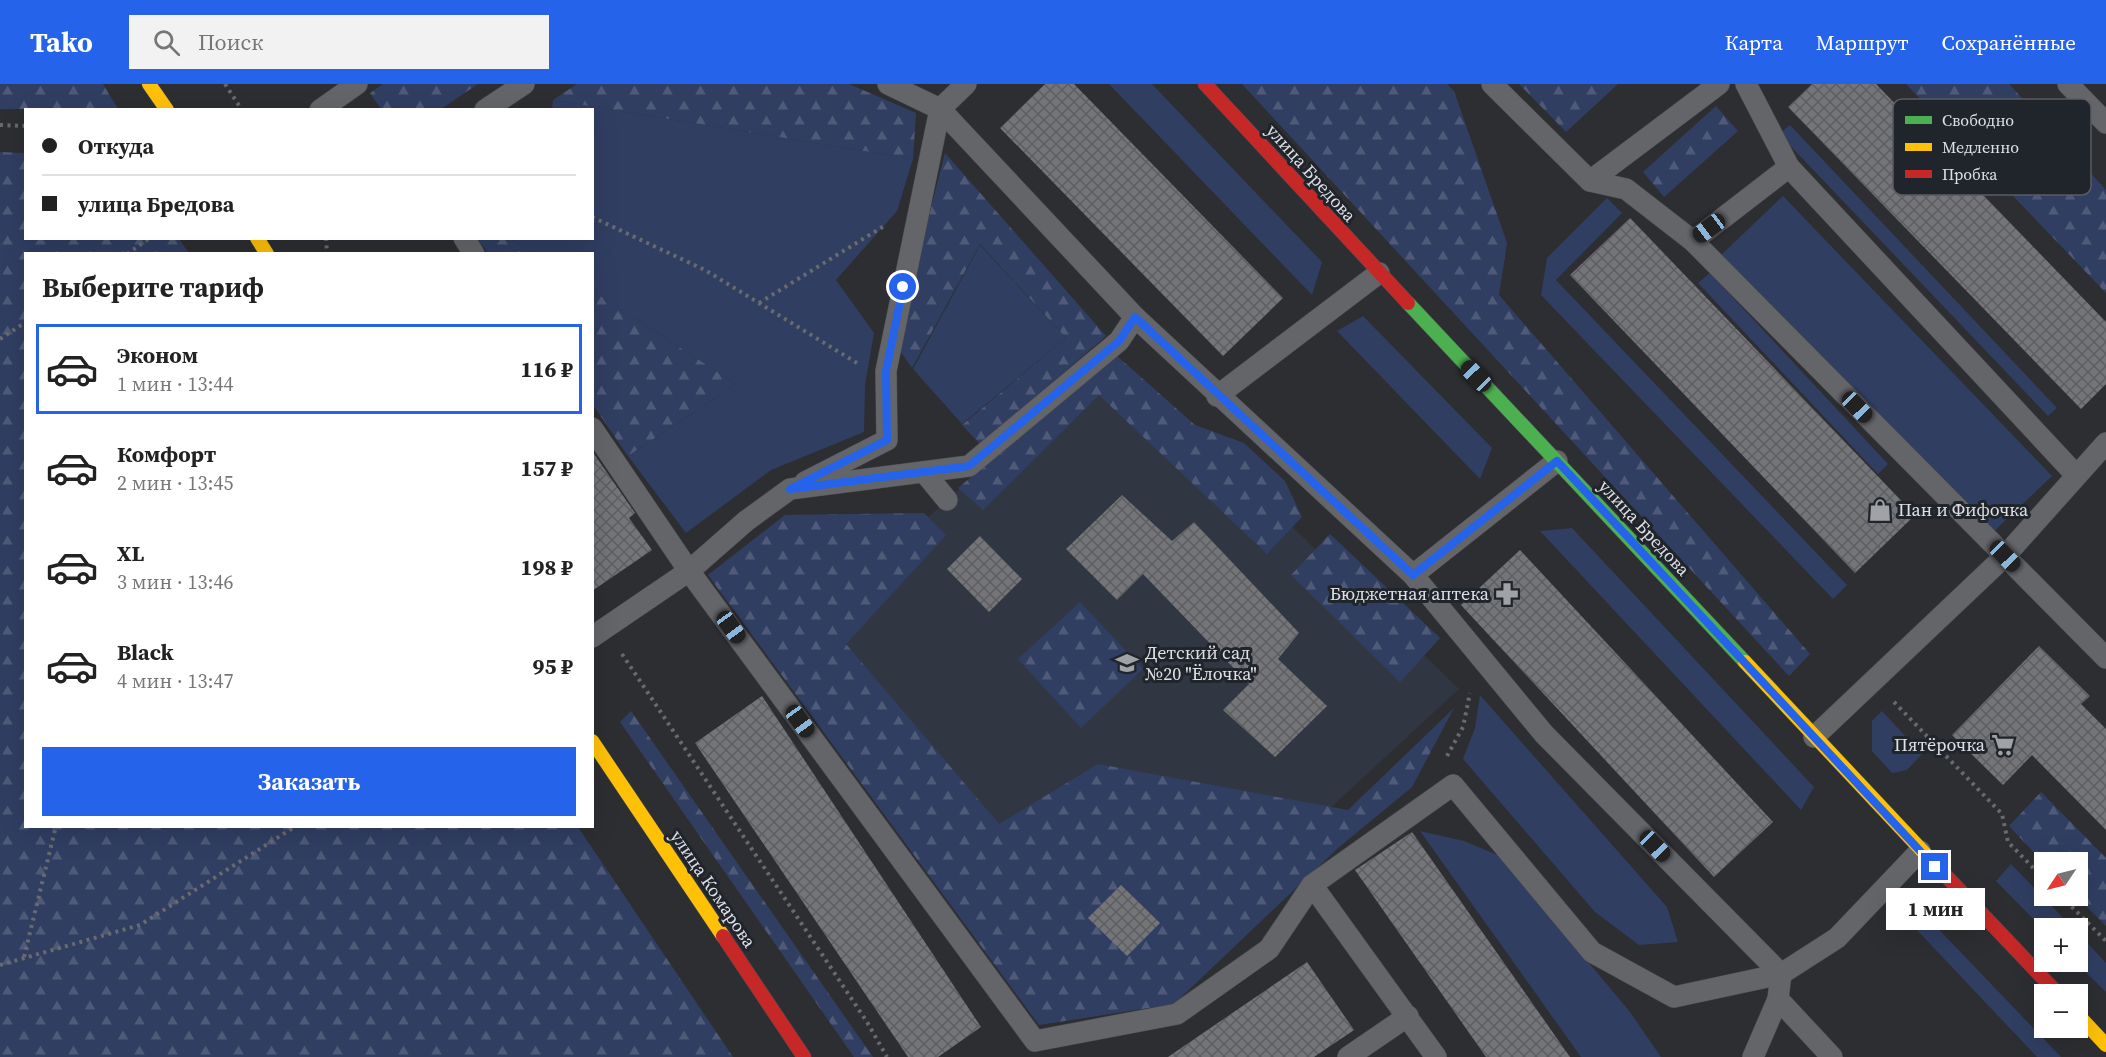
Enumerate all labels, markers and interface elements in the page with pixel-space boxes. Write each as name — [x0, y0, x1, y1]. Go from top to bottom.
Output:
search box — [129, 15, 549, 69]
text: Tako — [30, 23, 93, 61]
icon: search — [150, 26, 183, 59]
text: Поиск — [198, 27, 263, 57]
text: Карта — [1725, 28, 1783, 57]
text: Маршрут — [1816, 28, 1909, 57]
text: Сохранённые — [1942, 28, 2076, 57]
legend — [1893, 99, 2091, 195]
text: Свободно — [1942, 109, 2014, 131]
street label: улица Бредова — [1261, 118, 1363, 228]
text: Откуда — [78, 131, 154, 161]
text: Медленно — [1942, 136, 2019, 158]
text: Пробка — [1942, 163, 1998, 185]
text: улица Бредова — [78, 189, 234, 219]
car — [1689, 210, 1729, 246]
text: Выберите тариф — [42, 269, 264, 306]
route start — [889, 273, 916, 300]
text: Эконом — [117, 340, 198, 370]
icon: car — [45, 342, 99, 396]
text: 116 ₽ — [521, 354, 573, 384]
car — [1457, 357, 1495, 395]
text: 1 мин · 13:44 — [117, 370, 233, 398]
car — [1838, 388, 1876, 426]
text: Комфорт — [117, 439, 216, 469]
icon: car — [45, 441, 99, 495]
text: 157 ₽ — [521, 453, 573, 483]
text: 2 мин · 13:45 — [117, 469, 233, 497]
street label: улица Бредова — [1593, 474, 1696, 582]
shop icon: Пан и Фифочка — [1867, 497, 1893, 523]
place label: Пан и Фифочка — [1898, 497, 2029, 522]
car — [1986, 537, 2024, 575]
text: XL — [117, 538, 144, 568]
icon: car — [45, 540, 99, 594]
text: 198 ₽ — [521, 552, 573, 582]
text: 3 мин · 13:46 — [117, 568, 233, 596]
place label: Бюджетная аптека — [1330, 581, 1490, 606]
pharmacy icon: Бюджетная аптека — [1494, 581, 1520, 607]
car — [713, 607, 749, 647]
text: Black — [117, 637, 174, 667]
icon: car — [45, 639, 99, 693]
place label: Детский сад №20 "Ёлочка" — [1145, 640, 1257, 686]
school or university icon: Детский сад №20 "Ёлочка" — [1114, 650, 1140, 676]
text: 95 ₽ — [533, 651, 573, 681]
text: 4 мин · 13:47 — [117, 667, 233, 695]
car — [782, 701, 818, 741]
place label: Пятёрочка — [1894, 732, 1986, 757]
supermarket icon: Пятёрочка — [1990, 732, 2016, 758]
button: Заказать — [42, 747, 576, 816]
street label: улица Комарова — [665, 825, 763, 953]
car — [1636, 827, 1674, 865]
north arrow — [2034, 852, 2088, 906]
map controls — [2034, 852, 2088, 1038]
route end — [1921, 853, 1948, 880]
callout: 1 мин — [1886, 888, 1984, 930]
text: 1 мин — [1908, 895, 1963, 923]
button: + — [2034, 918, 2088, 972]
button: − — [2034, 984, 2088, 1038]

